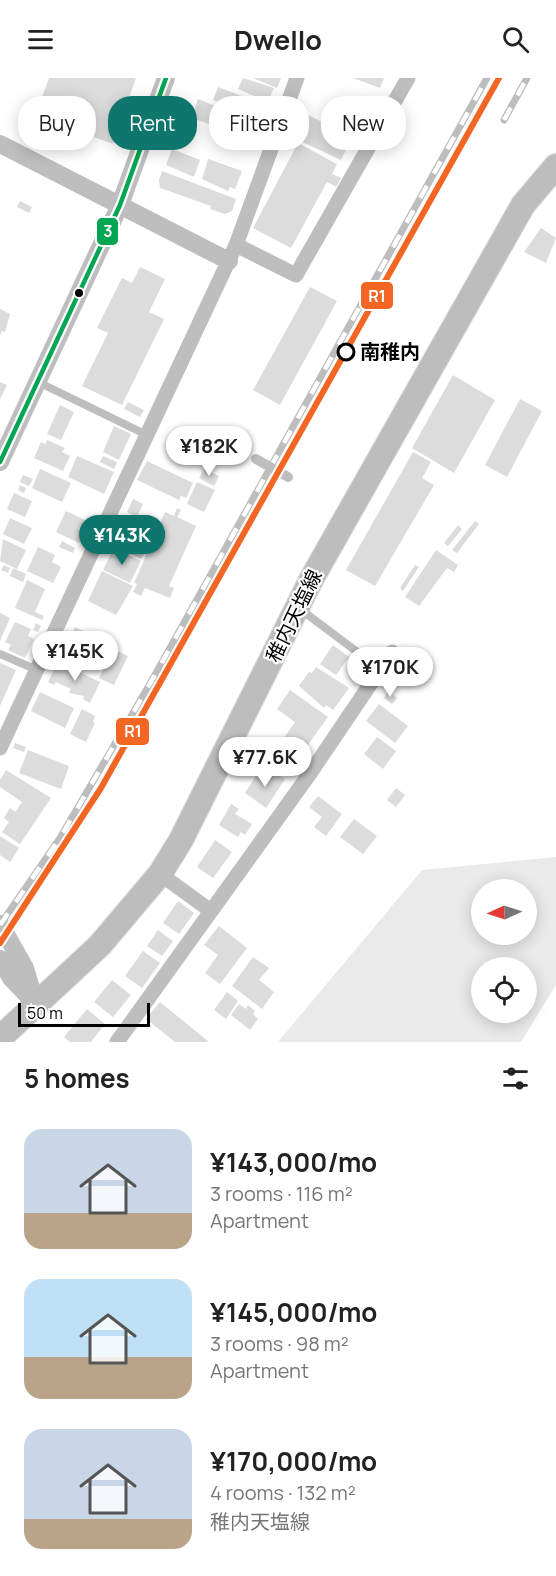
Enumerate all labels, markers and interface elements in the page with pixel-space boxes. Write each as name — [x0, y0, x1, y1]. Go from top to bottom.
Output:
text: Dwello — [234, 21, 322, 58]
icon: menu — [24, 23, 57, 56]
icon: search — [499, 23, 532, 56]
chip: Buy — [18, 96, 96, 150]
chip: Rent — [108, 96, 197, 150]
chip: Filters — [209, 96, 309, 150]
chip: New — [321, 96, 406, 150]
line badge: 3 — [96, 217, 119, 246]
text: 3 — [103, 220, 113, 242]
line badge: R1 — [360, 281, 394, 310]
text: R1 — [368, 285, 386, 307]
unlabelled marker — [73, 287, 85, 299]
place label: 南稚内 — [360, 338, 420, 365]
marker: 南稚内 — [337, 343, 355, 361]
pin: ¥182K — [167, 426, 251, 477]
text: ¥182K — [180, 432, 238, 459]
pin: ¥143K — [80, 515, 164, 566]
text: ¥143K — [93, 521, 151, 548]
street label: 稚内天塩線 — [259, 565, 328, 667]
pin: ¥145K — [33, 631, 117, 682]
text: ¥145K — [46, 637, 104, 664]
pin: ¥170K — [348, 647, 432, 698]
text: ¥170K — [361, 653, 419, 680]
line badge: R1 — [115, 717, 150, 746]
text: R1 — [124, 720, 142, 742]
pin: ¥77.6K — [216, 737, 314, 788]
text: ¥77.6K — [233, 743, 297, 770]
north arrow — [471, 879, 537, 945]
map controls — [471, 879, 537, 1023]
button: locate — [471, 957, 537, 1023]
scale bar — [18, 1000, 150, 1028]
text: 50 m — [27, 1002, 63, 1024]
text: 5 homes — [24, 1060, 130, 1096]
icon: filters — [499, 1062, 532, 1095]
text: ¥143,000/mo — [210, 1144, 377, 1180]
icon: home — [72, 1153, 144, 1225]
text: 3 rooms · 116 m² — [210, 1180, 353, 1207]
text: Apartment — [210, 1207, 309, 1234]
text: ¥145,000/mo — [210, 1294, 377, 1330]
icon: home — [72, 1303, 144, 1375]
text: 3 rooms · 98 m² — [210, 1330, 349, 1357]
text: Apartment — [210, 1357, 309, 1384]
text: ¥170,000/mo — [210, 1443, 377, 1479]
icon: home — [72, 1453, 144, 1525]
text: 4 rooms · 132 m² — [210, 1479, 356, 1506]
text: 稚内天塩線 — [210, 1508, 310, 1535]

